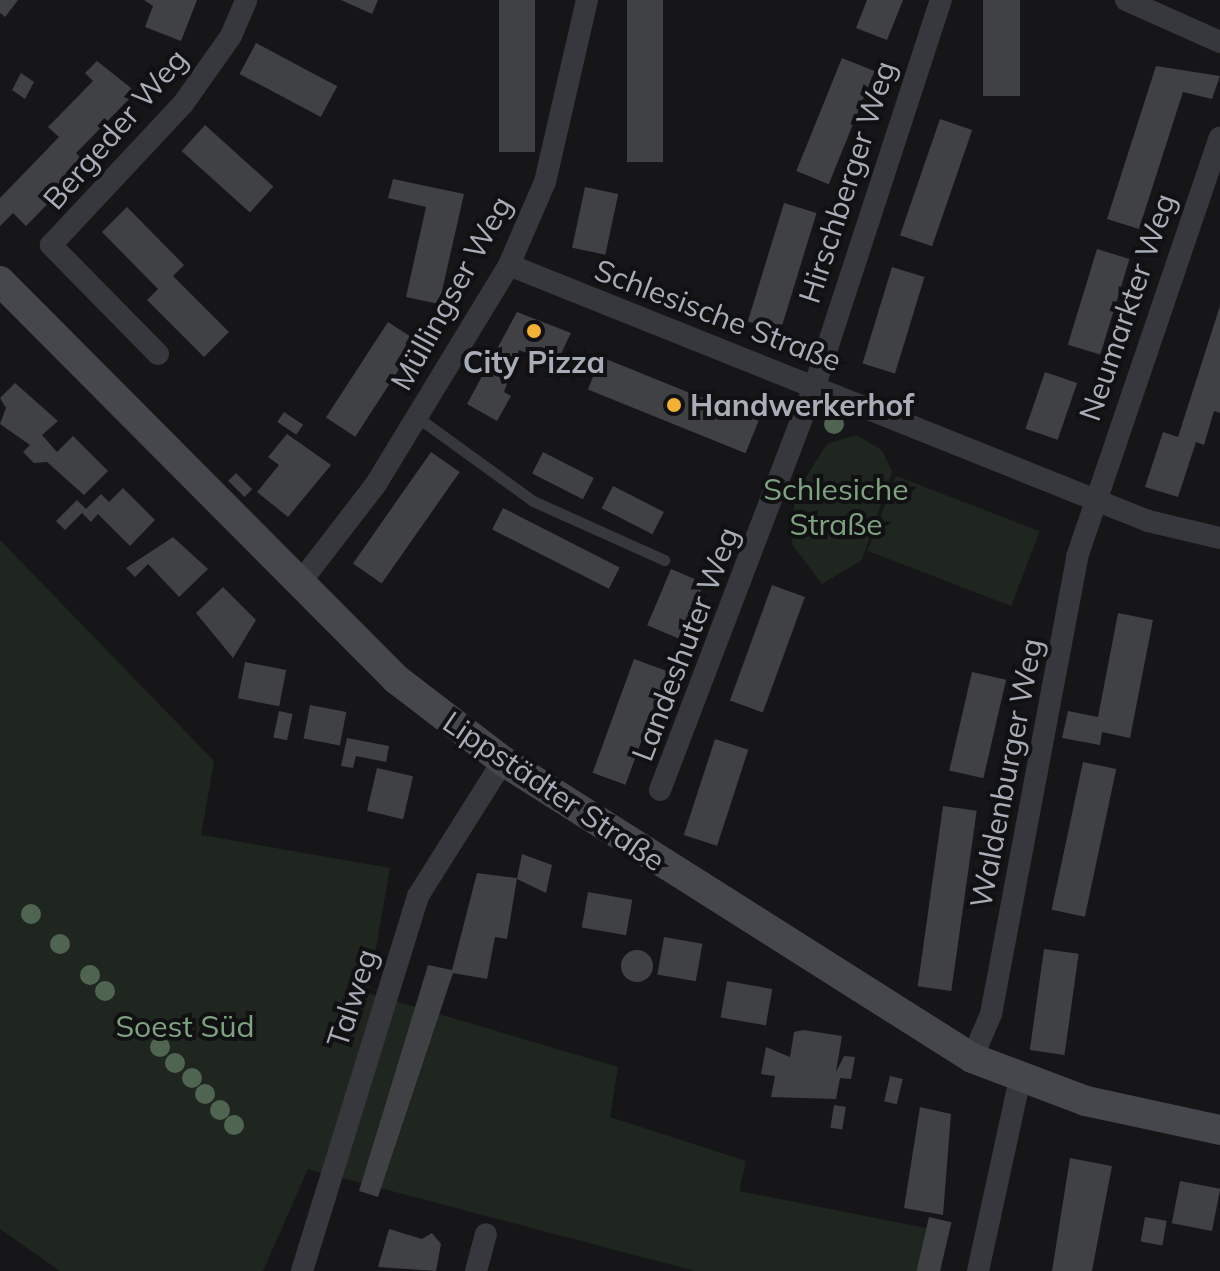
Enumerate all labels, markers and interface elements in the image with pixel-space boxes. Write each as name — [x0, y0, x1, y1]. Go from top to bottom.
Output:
street label: Bergeder Weg — [36, 41, 194, 217]
street label: Hirschberger Weg — [791, 56, 903, 308]
street label: Neumarkter Weg — [1071, 189, 1183, 425]
street label: Müllingser Weg — [383, 190, 519, 396]
street label: Schlesische Straße — [590, 251, 846, 379]
marker: City Pizza — [525, 322, 543, 340]
place label: City Pizza — [463, 344, 605, 380]
place label: Handwerkerhof — [690, 387, 914, 423]
marker: Handwerkerhof — [665, 396, 683, 414]
park label: Schlesiche Straße — [763, 471, 909, 542]
street label: Landeshuter Weg — [624, 522, 746, 766]
street label: Waldenburger Weg — [962, 635, 1050, 911]
street label: Lippstädter Straße — [436, 704, 672, 878]
street label: Talweg — [319, 944, 385, 1052]
park label: Soest Süd — [115, 1008, 255, 1044]

